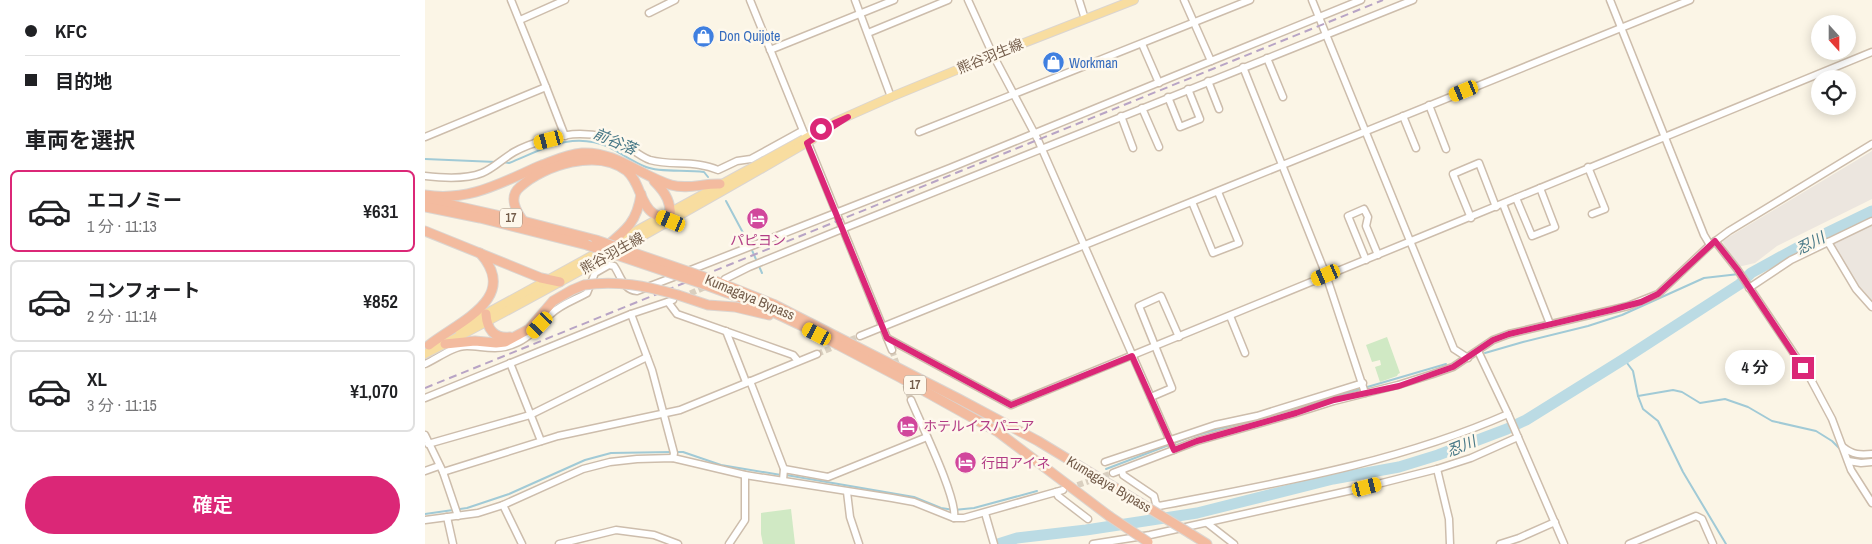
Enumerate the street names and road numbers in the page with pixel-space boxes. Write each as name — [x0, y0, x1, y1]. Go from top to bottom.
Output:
street label: 熊谷羽生線 — [954, 35, 1026, 77]
road number: 17 — [500, 208, 522, 228]
street label: 熊谷羽生線 — [577, 228, 647, 278]
street label: Kumagaya Bypass — [702, 270, 798, 324]
road number: 17 — [904, 376, 926, 394]
street label: Kumagaya Bypass — [1063, 452, 1155, 516]

